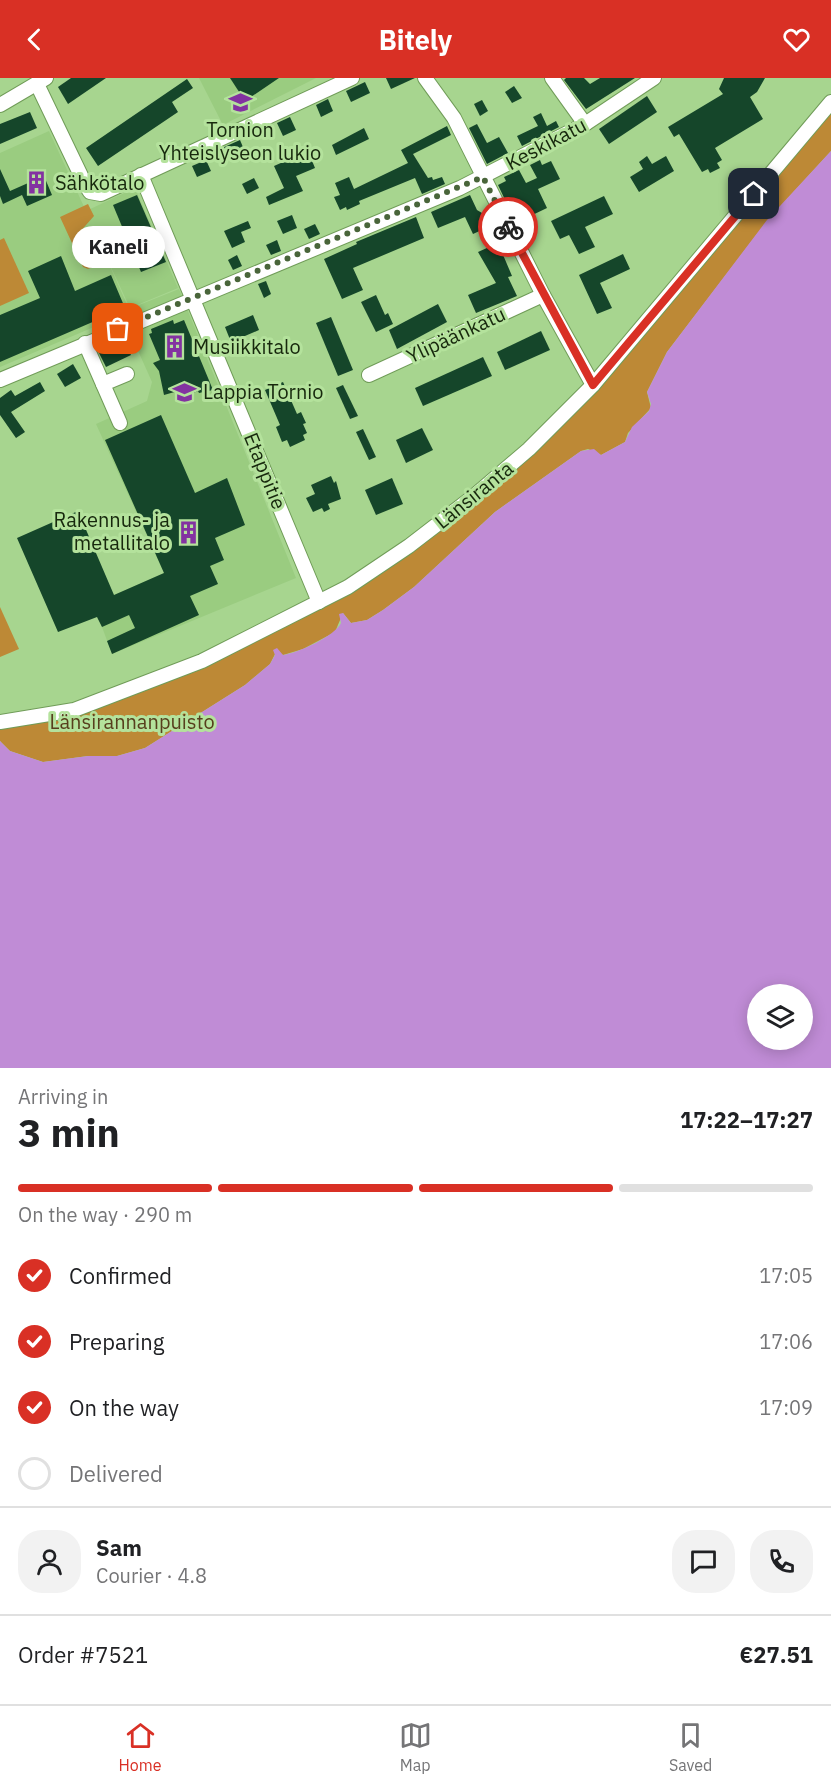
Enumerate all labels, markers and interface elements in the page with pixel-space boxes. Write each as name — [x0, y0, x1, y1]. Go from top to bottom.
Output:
text: Bitely — [379, 22, 452, 57]
icon: back — [18, 23, 51, 56]
icon: heart — [780, 23, 813, 56]
school or university icon: Tornion Yhteislyseon lukio — [227, 89, 253, 115]
street label: Keskikatu — [501, 111, 591, 176]
place label: Tornion Yhteislyseon lukio — [159, 116, 321, 166]
pin — [728, 168, 779, 219]
place label: Sähkötalo — [55, 169, 144, 196]
building icon: Sähkötalo — [24, 170, 50, 196]
icon: home — [737, 177, 770, 210]
courier — [478, 197, 538, 257]
icon: bike — [492, 211, 525, 244]
callout: Kaneli — [72, 227, 164, 269]
text: Kaneli — [88, 233, 149, 260]
street label: Ylipäänkatu — [402, 300, 510, 369]
pin — [92, 303, 143, 354]
icon: bag — [101, 312, 134, 345]
place label: Musiikkitalo — [193, 333, 301, 360]
building icon: Musiikkitalo — [162, 334, 188, 360]
place label: Lappia Tornio — [203, 378, 324, 405]
school or university icon: Lappia Tornio — [172, 379, 198, 405]
street label: Etappitie — [238, 428, 293, 513]
street label: Länsiranta — [429, 454, 519, 535]
place label: Rakennus- ja metallitalo — [54, 506, 170, 556]
building icon: Rakennus- ja metallitalo — [175, 519, 201, 545]
park label: Länsirannanpuisto — [49, 708, 215, 735]
map controls — [747, 984, 813, 1050]
button: layers — [747, 984, 813, 1050]
text: Arriving in — [18, 1083, 108, 1110]
text: 17:22–17:27 — [680, 1105, 813, 1134]
text: 3 min — [18, 1107, 120, 1158]
text: On the way · 290 m — [18, 1201, 192, 1228]
icon: check — [18, 1259, 51, 1292]
text: Confirmed — [69, 1261, 172, 1290]
text: 17:05 — [759, 1262, 813, 1289]
icon: check — [18, 1325, 51, 1358]
text: Preparing — [69, 1327, 164, 1356]
text: 17:06 — [759, 1328, 813, 1355]
icon: check — [18, 1391, 51, 1424]
text: On the way — [69, 1393, 179, 1422]
text: 17:09 — [759, 1394, 813, 1421]
text: Delivered — [69, 1459, 163, 1488]
button: person — [18, 1530, 81, 1593]
button: chat — [672, 1530, 735, 1593]
button: phone — [750, 1530, 813, 1593]
text: Sam — [96, 1533, 142, 1562]
text: Courier · 4.8 — [96, 1562, 207, 1589]
text: Order #7521 — [18, 1640, 148, 1669]
text: €27.51 — [740, 1640, 813, 1669]
tab: Home — [119, 1719, 162, 1775]
tab: Map — [399, 1719, 432, 1775]
tab: Saved — [669, 1719, 712, 1775]

